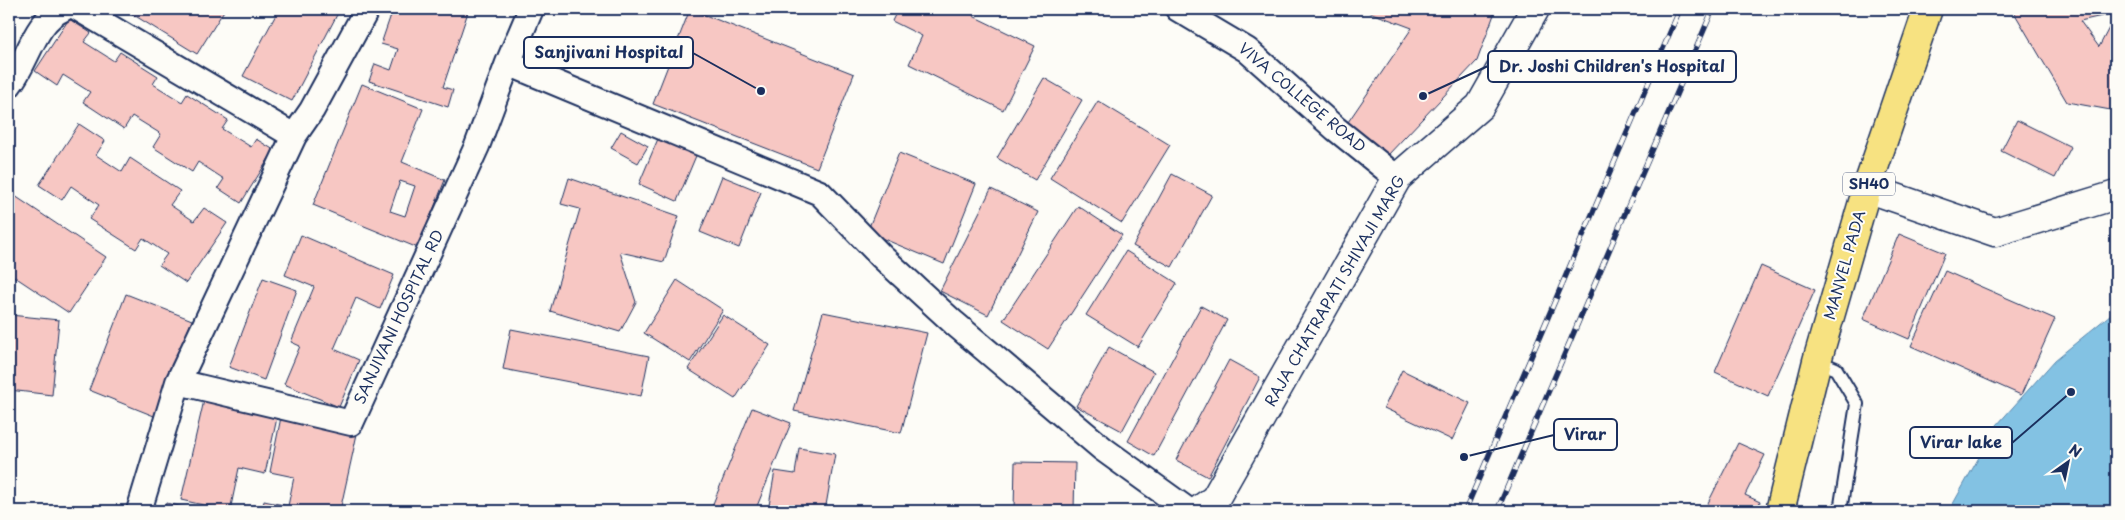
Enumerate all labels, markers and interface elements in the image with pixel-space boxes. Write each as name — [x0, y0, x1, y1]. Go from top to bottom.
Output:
callout: Sanjivani Hospital — [524, 37, 693, 68]
street label: VIVA COLLEGE ROAD — [1234, 37, 1372, 157]
text: Sanjivani Hospital — [534, 39, 684, 63]
callout: Dr. Joshi Children's Hospital — [1488, 51, 1736, 82]
text: Dr. Joshi Children's Hospital — [1499, 53, 1725, 77]
street label: RAJA CHATRAPATI SHIVAJI MARG — [1258, 170, 1410, 410]
road number: SH40 — [1843, 172, 1895, 195]
street label: MANVEL PADA — [1817, 207, 1870, 322]
street label: SANJIVANI HOSPITAL RD — [347, 225, 448, 407]
callout: Virar — [1554, 419, 1617, 450]
text: Virar — [1564, 421, 1607, 445]
callout: Virar lake — [1910, 427, 2012, 458]
text: Virar lake — [1920, 429, 2002, 453]
north arrow — [2042, 438, 2092, 488]
text: N — [2065, 439, 2086, 463]

